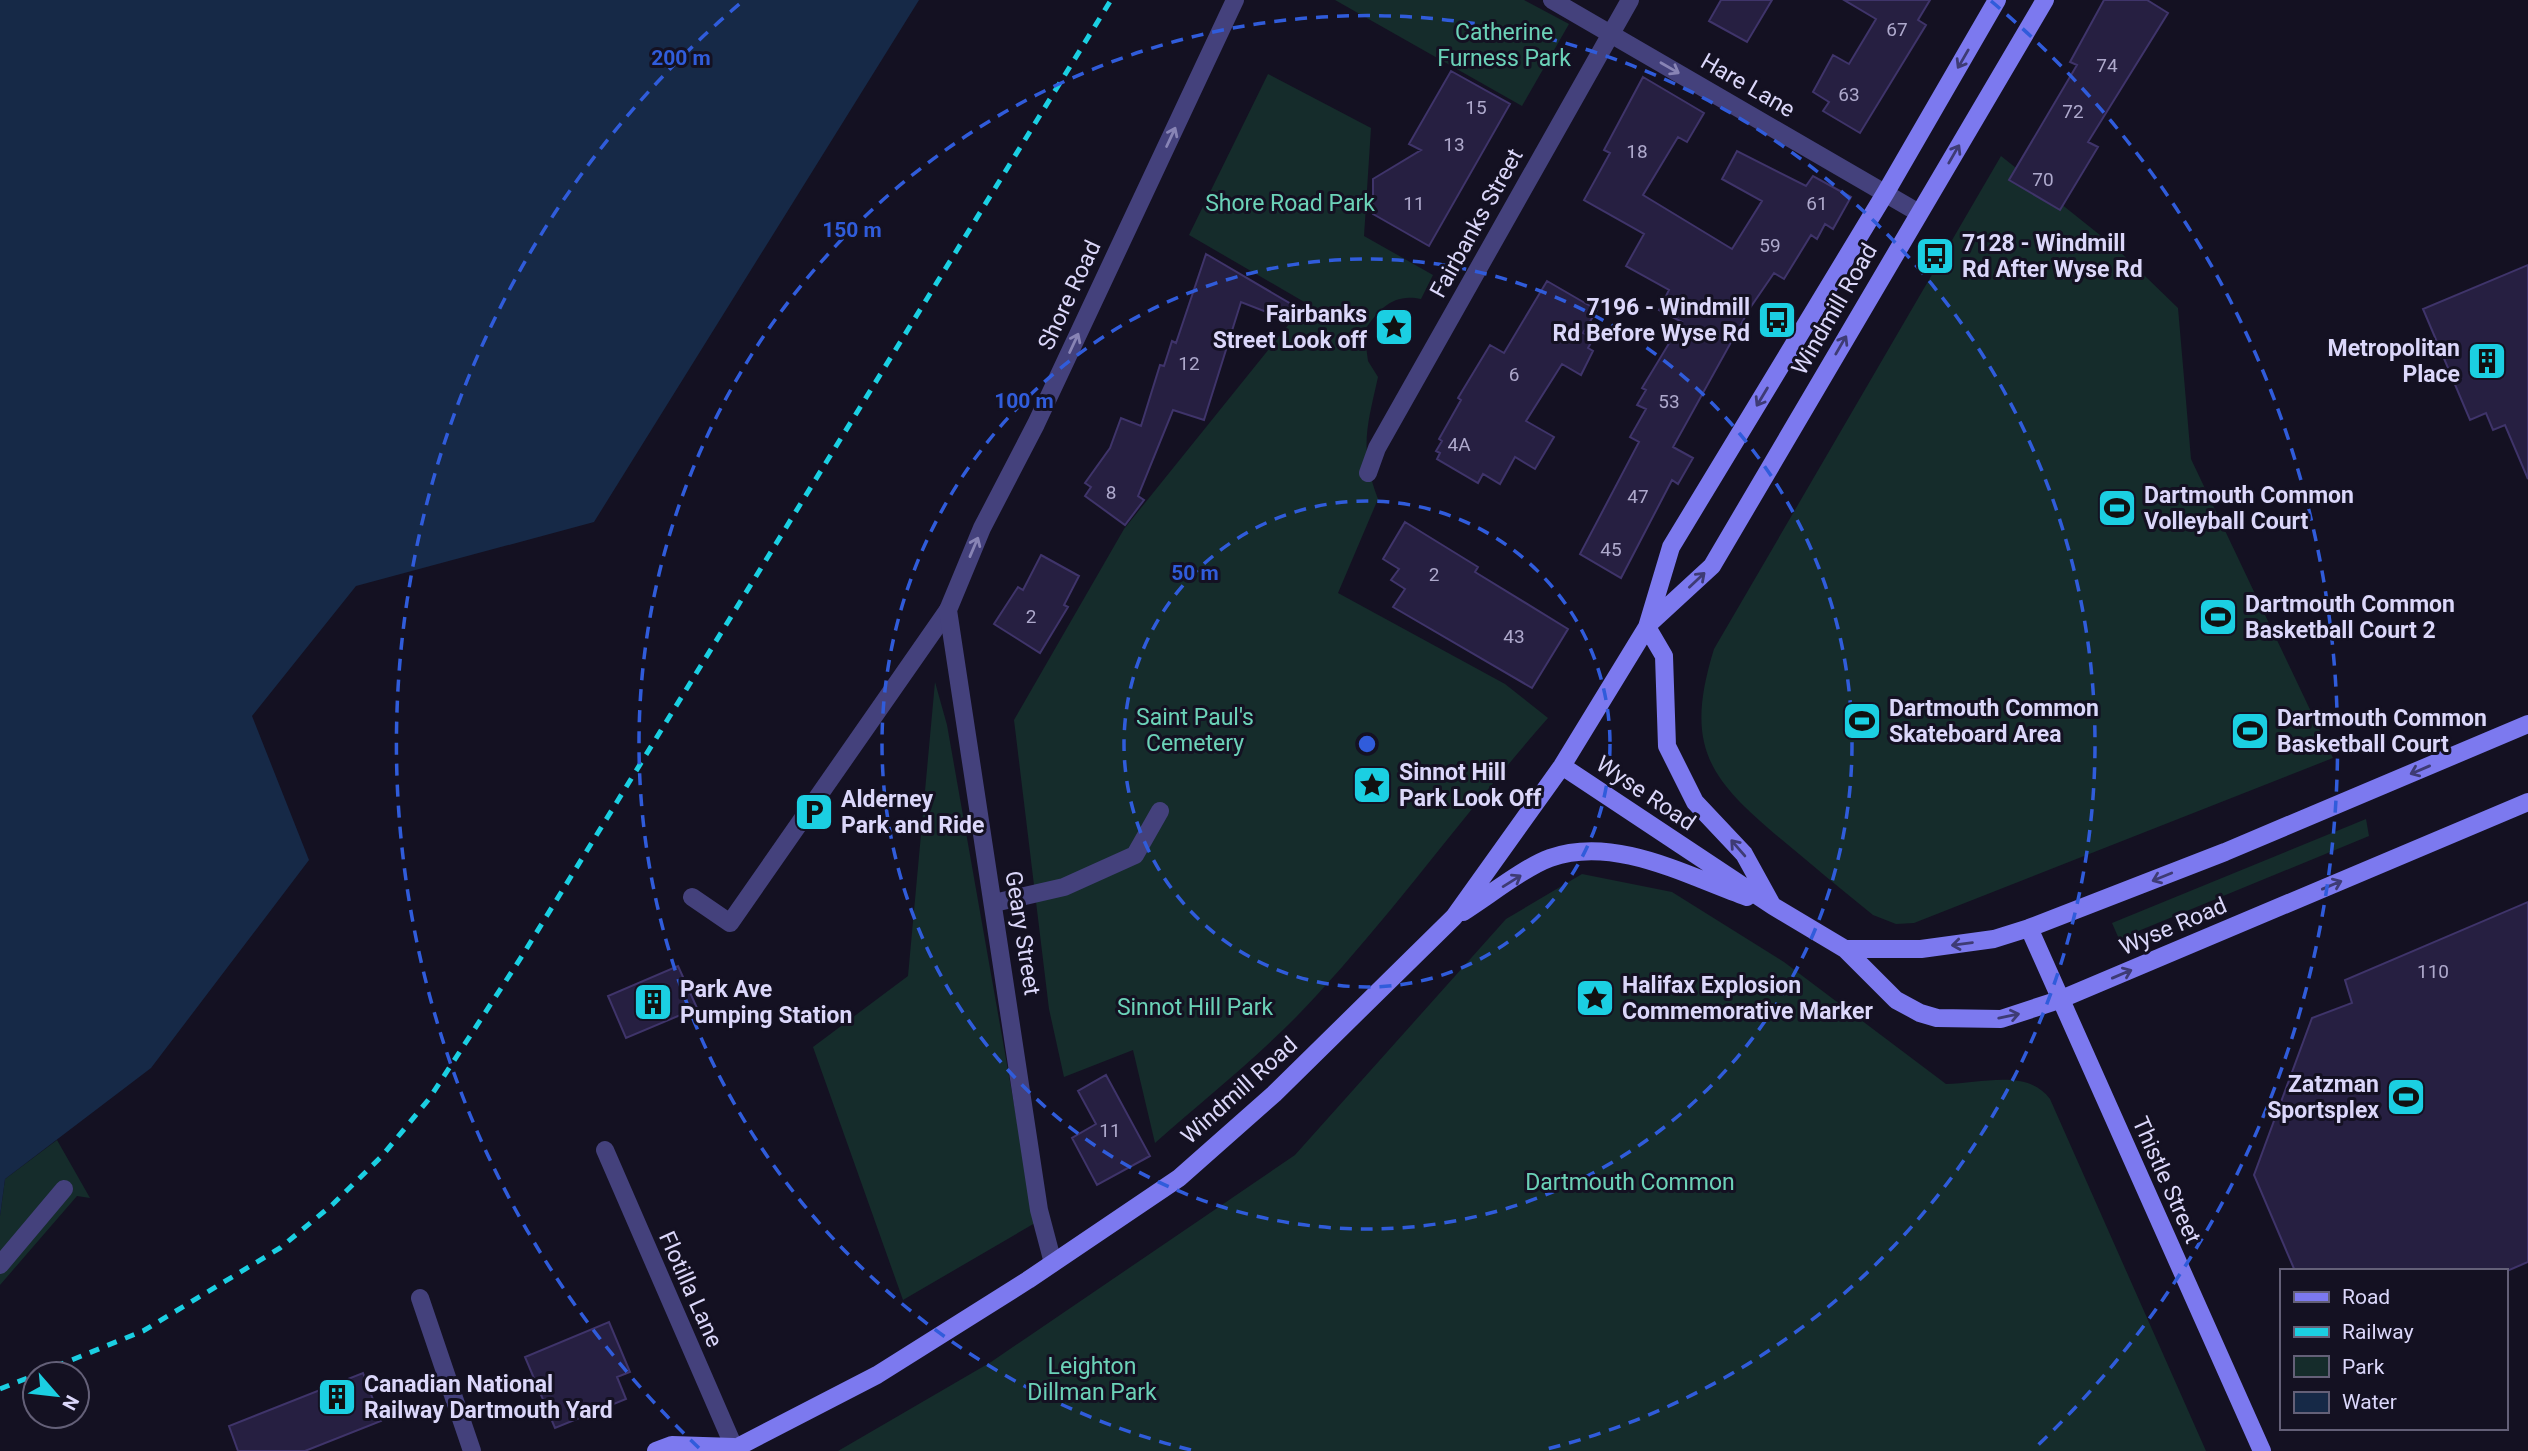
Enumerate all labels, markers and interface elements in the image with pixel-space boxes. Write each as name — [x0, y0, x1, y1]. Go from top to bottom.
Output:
house number: 67 — [1886, 18, 1908, 41]
park label: Catherine Furness Park — [1437, 19, 1571, 72]
text: 200 m — [651, 46, 711, 70]
street label: Hare Lane — [1696, 48, 1800, 123]
one-way arrow — [1956, 48, 1969, 69]
house number: 74 — [2096, 54, 2118, 77]
one-way arrow — [1659, 62, 1680, 75]
house number: 63 — [1838, 83, 1860, 106]
house number: 15 — [1465, 96, 1487, 119]
house number: 72 — [2062, 100, 2084, 123]
one-way arrow — [1164, 127, 1178, 148]
house number: 13 — [1443, 133, 1465, 156]
house number: 18 — [1626, 140, 1648, 163]
street label: Fairbanks Street — [1424, 144, 1529, 303]
one-way arrow — [1948, 144, 1961, 165]
house number: 70 — [2032, 168, 2054, 191]
park label: Shore Road Park — [1205, 190, 1375, 217]
house number: 11 — [1403, 192, 1425, 215]
house number: 61 — [1806, 192, 1828, 215]
text: 150 m — [822, 218, 882, 242]
place label: 7128 - Windmill Rd After Wyse Rd — [1962, 230, 2143, 283]
house number: 59 — [1759, 234, 1781, 257]
bus stop icon: 7128 - Windmill Rd After Wyse Rd — [1914, 235, 1956, 277]
street label: Shore Road — [1032, 236, 1107, 354]
street label: Windmill Road — [1786, 239, 1883, 380]
place label: 7196 - Windmill Rd Before Wyse Rd — [1553, 294, 1750, 347]
bus stop icon: 7196 - Windmill Rd Before Wyse Rd — [1756, 299, 1798, 341]
place label: Fairbanks Street Look off — [1213, 301, 1368, 354]
place icon: Fairbanks Street Look off — [1373, 306, 1415, 348]
one-way arrow — [1068, 333, 1081, 354]
place label: Metropolitan Place — [2328, 335, 2460, 388]
one-way arrow — [1834, 336, 1848, 356]
building icon: Metropolitan Place — [2466, 340, 2508, 382]
house number: 12 — [1178, 352, 1200, 375]
house number: 6 — [1509, 363, 1519, 386]
one-way arrow — [1755, 387, 1769, 407]
text: 100 m — [994, 389, 1054, 413]
house number: 53 — [1658, 390, 1680, 413]
house number: 4A — [1447, 433, 1471, 456]
house number: 8 — [1106, 481, 1116, 504]
place label: Dartmouth Common Volleyball Court — [2144, 482, 2354, 535]
house number: 47 — [1627, 485, 1649, 508]
sports icon: Dartmouth Common Volleyball Court — [2096, 487, 2138, 529]
one-way arrow — [969, 537, 982, 558]
house number: 45 — [1600, 538, 1622, 561]
text: 50 m — [1171, 561, 1219, 585]
house number: 2 — [1429, 563, 1439, 586]
one-way arrow — [1688, 572, 1705, 589]
place label: Dartmouth Common Basketball Court 2 — [2245, 591, 2455, 644]
sports icon: Dartmouth Common Basketball Court 2 — [2197, 596, 2239, 638]
house number: 2 — [1026, 605, 1036, 628]
house number: 43 — [1503, 625, 1525, 648]
place label: Dartmouth Common Skateboard Area — [1889, 695, 2099, 748]
sports icon: Dartmouth Common Skateboard Area — [1841, 700, 1883, 742]
park label: Saint Paul's Cemetery — [1136, 704, 1254, 757]
place label: Dartmouth Common Basketball Court — [2277, 705, 2487, 758]
sports icon: Dartmouth Common Basketball Court — [2229, 710, 2271, 752]
centre of rings — [1355, 732, 1379, 756]
street label: Wyse Road — [1591, 750, 1700, 836]
place label: Sinnot Hill Park Look Off — [1399, 759, 1542, 812]
place icon: Sinnot Hill Park Look Off — [1351, 764, 1393, 806]
one-way arrow — [2410, 764, 2431, 777]
place label: Alderney Park and Ride — [841, 786, 985, 839]
parking icon: Alderney Park and Ride — [793, 791, 835, 833]
one-way arrow — [1730, 839, 1746, 857]
street label: Geary Street — [999, 869, 1046, 997]
one-way arrow — [2151, 872, 2173, 885]
one-way arrow — [1501, 874, 1521, 888]
one-way arrow — [2320, 878, 2342, 891]
street label: Wyse Road — [2116, 892, 2231, 961]
one-way arrow — [1951, 937, 1974, 950]
house number: 110 — [2417, 960, 2449, 983]
one-way arrow — [2111, 967, 2133, 980]
place label: Halifax Explosion Commemorative Marker — [1622, 972, 1873, 1025]
place label: Park Ave Pumping Station — [680, 976, 852, 1029]
place icon: Halifax Explosion Commemorative Marker — [1574, 977, 1616, 1019]
building icon: Park Ave Pumping Station — [632, 981, 674, 1023]
park label: Sinnot Hill Park — [1117, 994, 1273, 1021]
one-way arrow — [1997, 1009, 2020, 1023]
street label: Windmill Road — [1176, 1031, 1303, 1150]
place label: Zatzman Sportsplex — [2267, 1071, 2379, 1124]
sports icon: Zatzman Sportsplex — [2385, 1076, 2427, 1118]
street label: Thistle Street — [2127, 1113, 2206, 1248]
house number: 11 — [1099, 1119, 1121, 1142]
park label: Dartmouth Common — [1525, 1169, 1735, 1196]
street label: Flotilla Lane — [653, 1227, 728, 1351]
legend — [2280, 1269, 2507, 1430]
text: Road — [2342, 1285, 2390, 1309]
text: Railway — [2342, 1320, 2414, 1344]
park label: Leighton Dillman Park — [1027, 1353, 1157, 1406]
text: Park — [2342, 1355, 2385, 1379]
north arrow — [21, 1360, 91, 1430]
place label: Canadian National Railway Dartmouth Yard — [364, 1371, 613, 1424]
building icon: Canadian National Railway Dartmouth Yard — [316, 1376, 358, 1418]
text: Water — [2342, 1390, 2397, 1414]
text: N — [57, 1391, 84, 1414]

